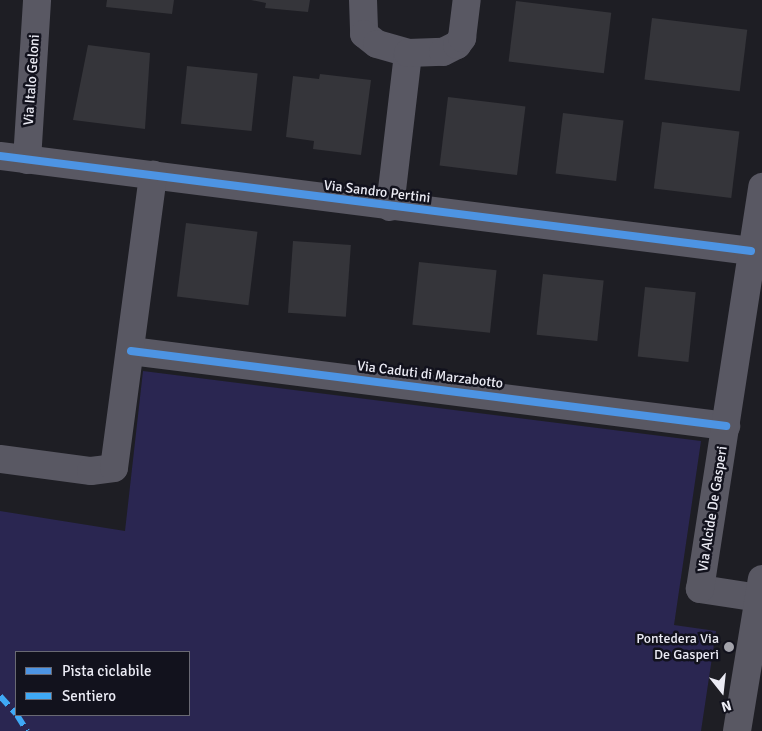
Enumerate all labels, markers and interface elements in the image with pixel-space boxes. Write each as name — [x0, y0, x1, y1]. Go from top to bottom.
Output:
street label: Via Italo Geloni — [20, 34, 44, 126]
street label: Via Sandro Pertini — [323, 177, 431, 207]
street label: Via Caduti di Marzabotto — [356, 358, 504, 392]
street label: Via Alcide De Gasperi — [695, 445, 731, 573]
place label: Pontedera Via De Gasperi — [636, 631, 719, 664]
marker: Pontedera Via De Gasperi — [723, 641, 735, 653]
legend — [15, 651, 190, 716]
text: Pista ciclabile — [62, 662, 151, 680]
north arrow — [697, 666, 747, 716]
text: Sentiero — [62, 687, 116, 705]
text: N — [719, 696, 733, 715]

